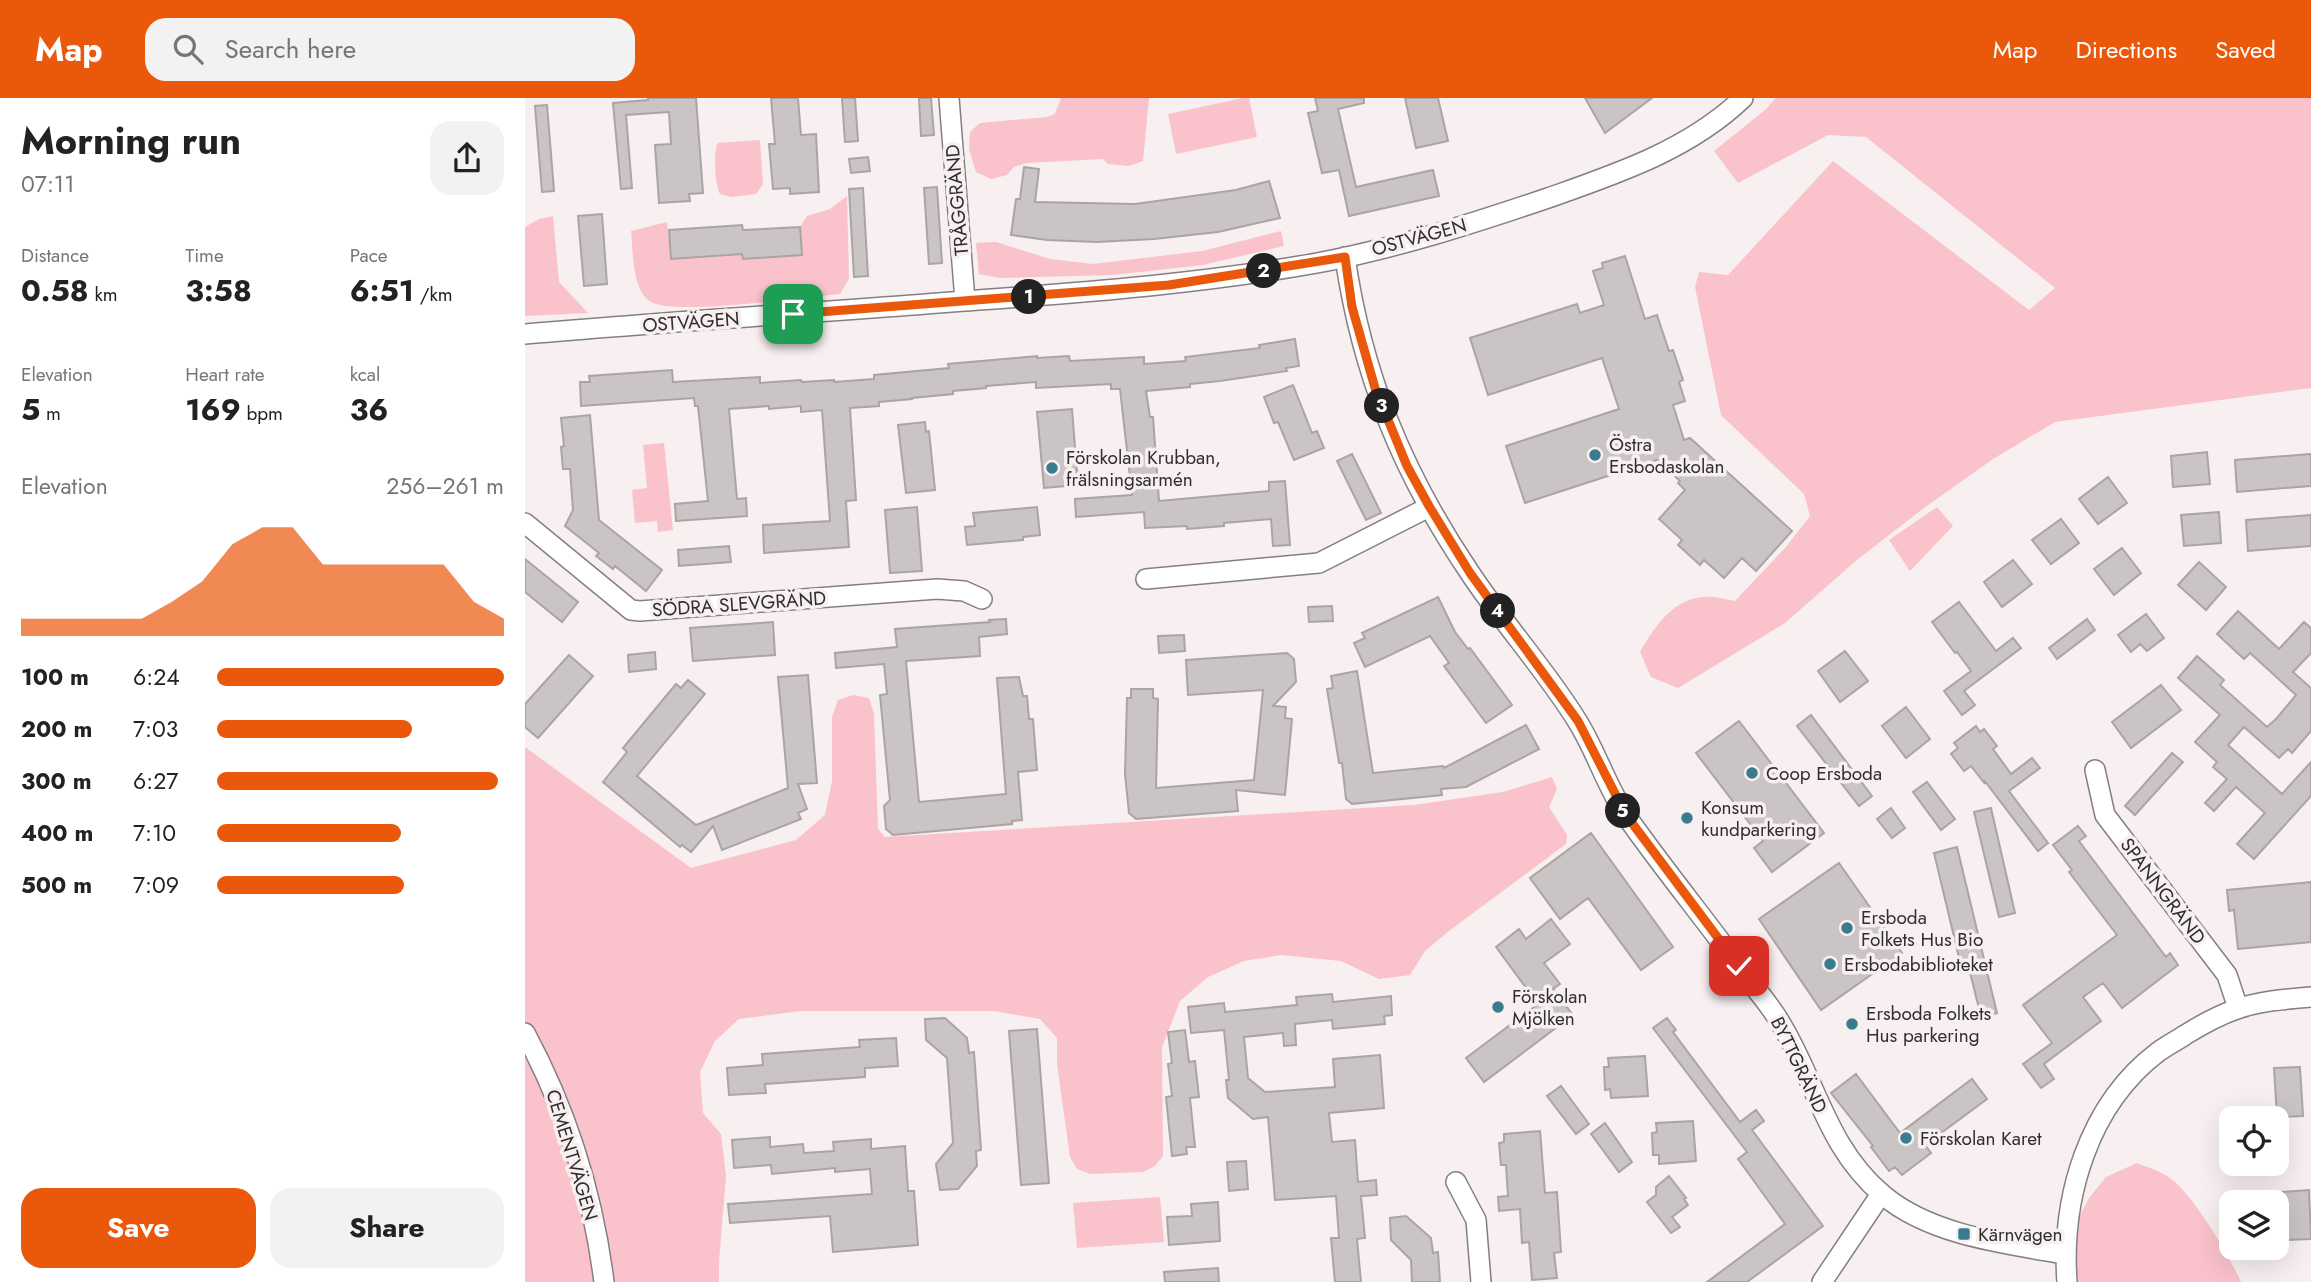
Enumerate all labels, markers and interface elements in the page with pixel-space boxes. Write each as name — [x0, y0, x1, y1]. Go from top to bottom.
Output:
search box — [145, 18, 635, 81]
text: Map — [35, 26, 103, 73]
icon: search — [169, 30, 207, 68]
text: Search here — [225, 30, 356, 68]
text: Map — [1993, 32, 2038, 67]
text: Directions — [2076, 32, 2177, 67]
text: Saved — [2215, 32, 2276, 67]
text: Morning run — [21, 113, 241, 168]
button: share — [430, 121, 504, 195]
street label: TRÅGGRÄND — [939, 143, 975, 257]
text: 07:11 — [21, 167, 74, 201]
street label: OSTVÄGEN — [1368, 211, 1470, 263]
text: Distance — [21, 242, 89, 269]
text: Time — [185, 242, 224, 269]
text: Pace — [350, 242, 388, 269]
pin: 2 — [1247, 254, 1281, 288]
text: 2 — [1257, 257, 1270, 284]
text: 0.58 — [21, 269, 89, 312]
text: 3:58 — [185, 269, 252, 312]
text: 6:51 — [350, 269, 414, 312]
pin: 1 — [1011, 280, 1047, 314]
text: km — [89, 281, 118, 308]
text: /km — [414, 281, 453, 308]
text: 1 — [1024, 283, 1033, 310]
pin — [763, 284, 823, 344]
icon: arrive — [774, 295, 812, 333]
street label: OSTVÄGEN — [642, 305, 740, 339]
text: Elevation — [21, 361, 93, 388]
text: Heart rate — [185, 361, 265, 388]
text: kcal — [350, 361, 380, 388]
text: 5 — [21, 388, 40, 431]
text: 169 — [185, 388, 241, 431]
text: 36 — [350, 388, 388, 431]
pin: 3 — [1365, 388, 1399, 424]
text: 3 — [1376, 392, 1387, 419]
text: m — [40, 400, 61, 427]
text: bpm — [241, 400, 283, 427]
place label: Östra Ersbodaskolan — [1609, 431, 1724, 480]
place label: Förskolan Krubban, frälsningsarmén — [1066, 444, 1221, 493]
marker: Östra Ersbodaskolan — [1587, 447, 1603, 463]
marker: Förskolan Krubban, frälsningsarmén — [1044, 460, 1060, 476]
text: Elevation — [21, 469, 108, 503]
text: 256–261 m — [386, 469, 504, 503]
street label: SÖDRA SLEVGRÄND — [651, 584, 827, 624]
pin: 4 — [1481, 594, 1515, 628]
text: 4 — [1491, 597, 1504, 624]
text: 100 m — [21, 660, 89, 694]
text: 6:24 — [133, 660, 180, 694]
text: 200 m — [21, 712, 92, 746]
text: 7:03 — [133, 712, 178, 746]
place label: Coop Ersboda — [1766, 760, 1882, 787]
text: 300 m — [21, 764, 92, 798]
text: 6:27 — [133, 764, 178, 798]
marker: Coop Ersboda — [1744, 765, 1760, 781]
pin: 5 — [1605, 794, 1641, 828]
place label: Konsum kundparkering — [1701, 794, 1817, 843]
text: 5 — [1616, 797, 1629, 824]
marker: Konsum kundparkering — [1679, 810, 1695, 826]
text: 400 m — [21, 816, 93, 850]
text: 7:10 — [133, 816, 176, 850]
street label: SPANNGRÄND — [2114, 832, 2212, 950]
text: 500 m — [21, 868, 92, 902]
text: 7:09 — [133, 868, 179, 902]
place label: Ersboda Folkets Hus Bio — [1861, 904, 1983, 953]
marker: Ersboda Folkets Hus Bio — [1839, 920, 1855, 936]
pin — [1709, 936, 1769, 996]
icon: check — [1720, 947, 1758, 985]
place label: Ersbodabiblioteket — [1844, 951, 1993, 978]
marker: Ersbodabiblioteket — [1822, 956, 1838, 972]
place label: Förskolan Mjölken — [1512, 983, 1587, 1032]
marker: Förskolan Mjölken — [1490, 999, 1506, 1015]
place label: Ersboda Folkets Hus parkering — [1866, 1000, 1992, 1049]
street label: BYTTGRÄND — [1764, 1012, 1834, 1118]
marker: Ersboda Folkets Hus parkering — [1844, 1016, 1860, 1032]
street label: CEMENTVÄGEN — [539, 1086, 605, 1224]
map controls — [2219, 1106, 2289, 1260]
button: locate — [2219, 1106, 2289, 1176]
place label: Förskolan Karet — [1920, 1125, 2042, 1152]
marker: Förskolan Karet — [1898, 1130, 1914, 1146]
button: Save — [21, 1188, 256, 1268]
button: Share — [270, 1188, 504, 1268]
button: layers — [2219, 1190, 2289, 1260]
place label: Kärnvägen — [1978, 1221, 2063, 1248]
marker: Kärnvägen — [1956, 1226, 1972, 1242]

